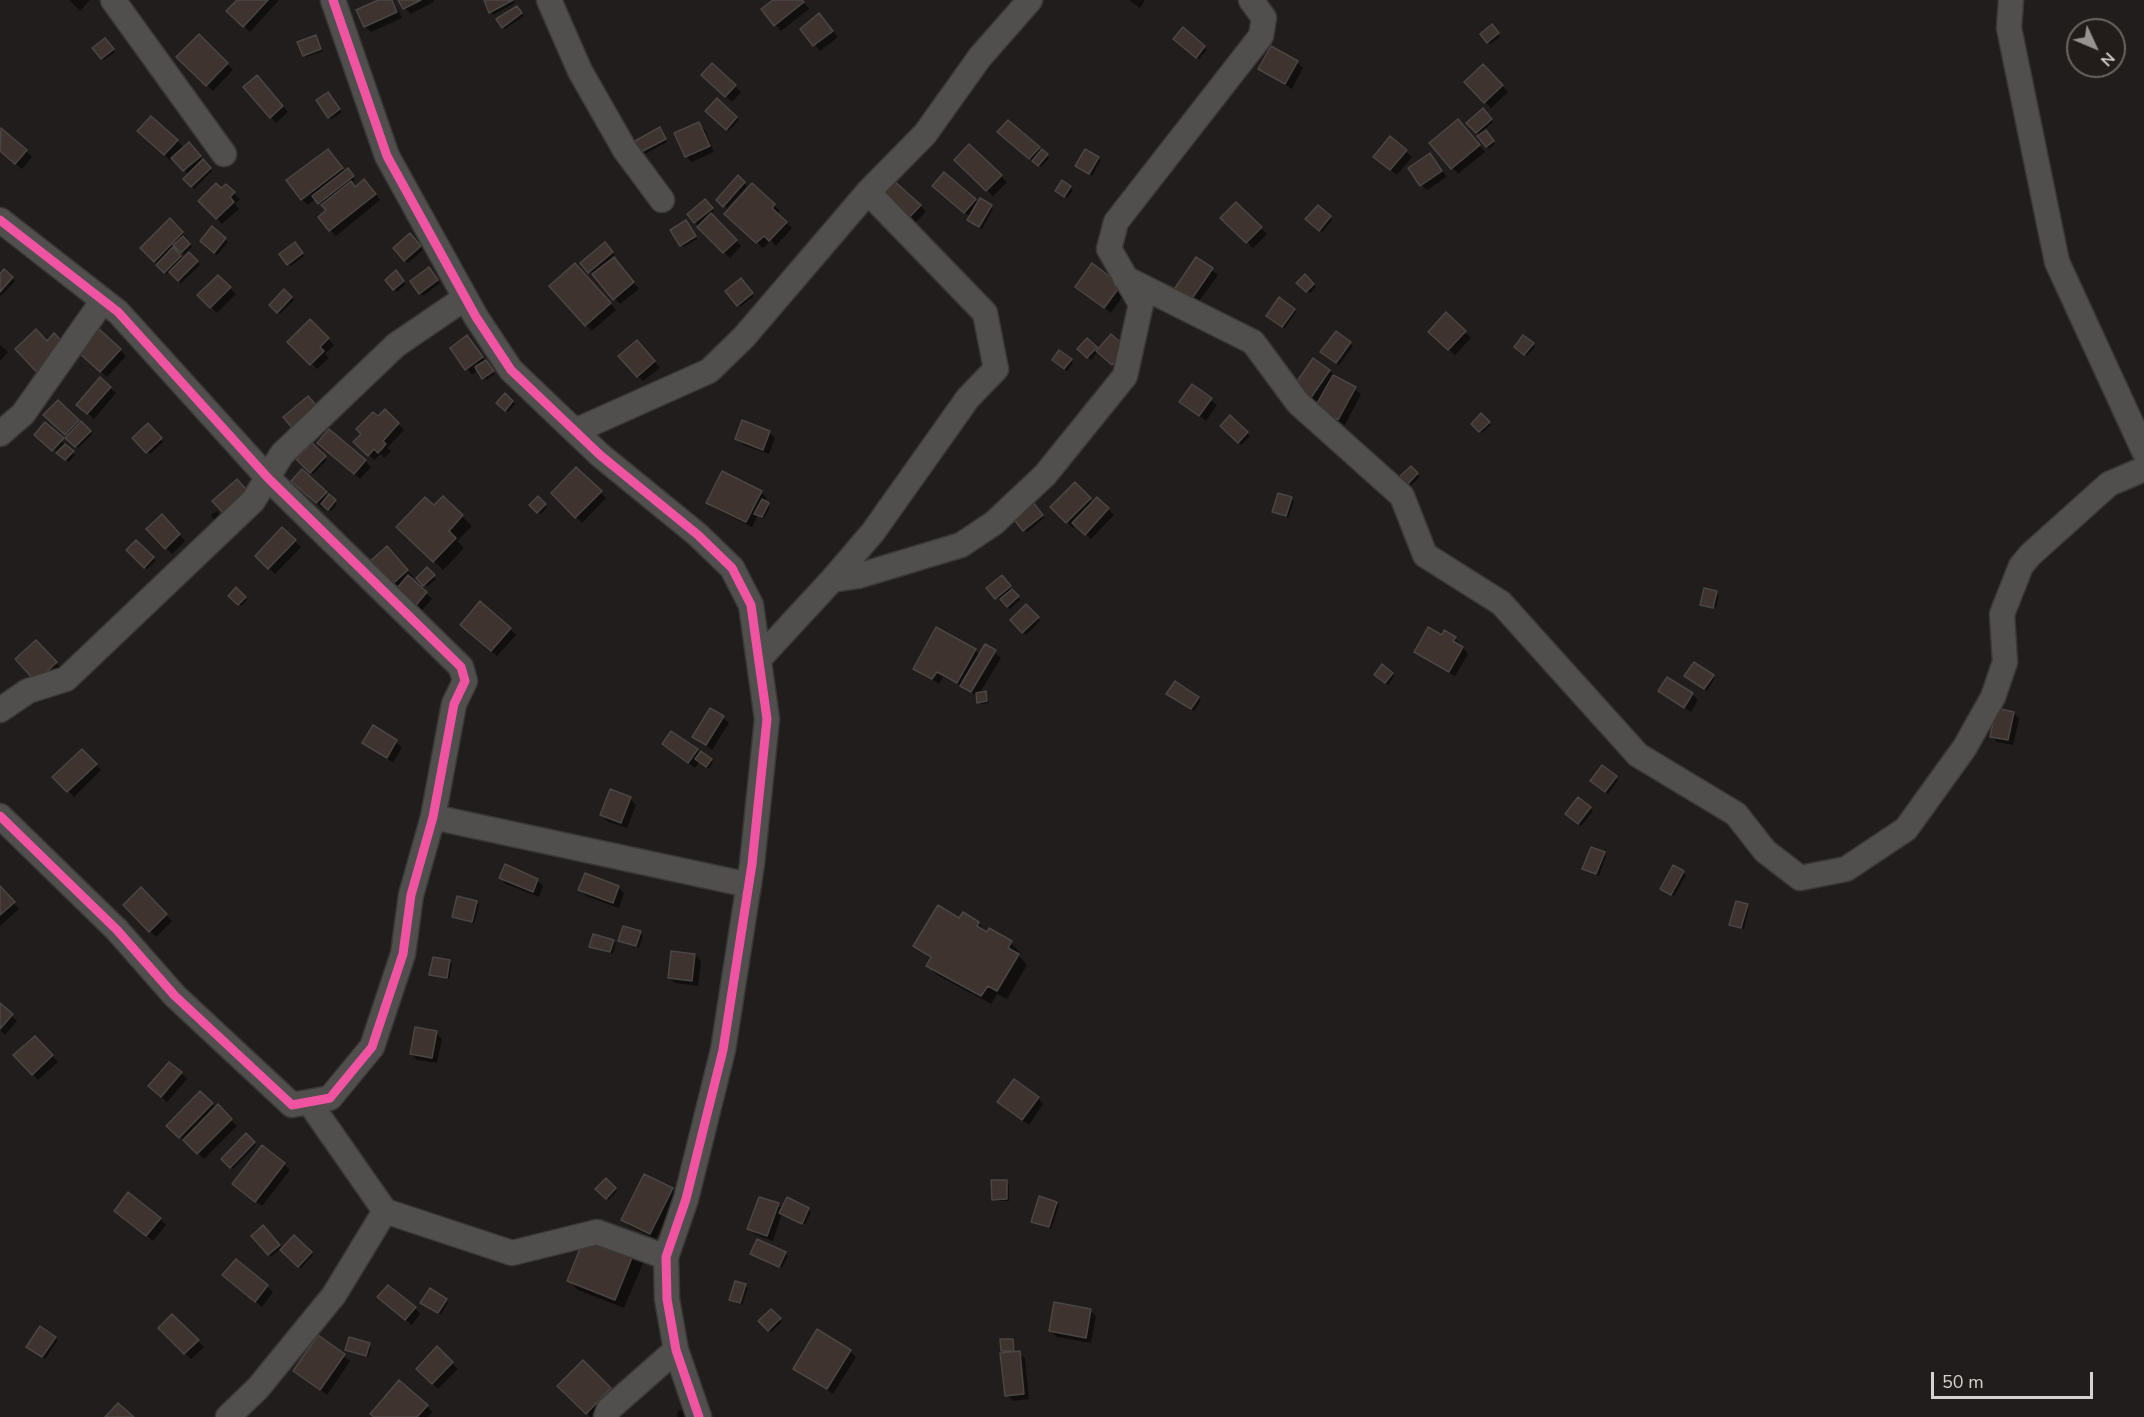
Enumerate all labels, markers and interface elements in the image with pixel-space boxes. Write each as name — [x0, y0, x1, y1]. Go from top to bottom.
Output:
north arrow — [2066, 18, 2126, 78]
text: N — [2095, 47, 2120, 71]
scale bar — [1934, 1360, 2096, 1398]
text: 50 m — [1942, 1370, 1984, 1394]

